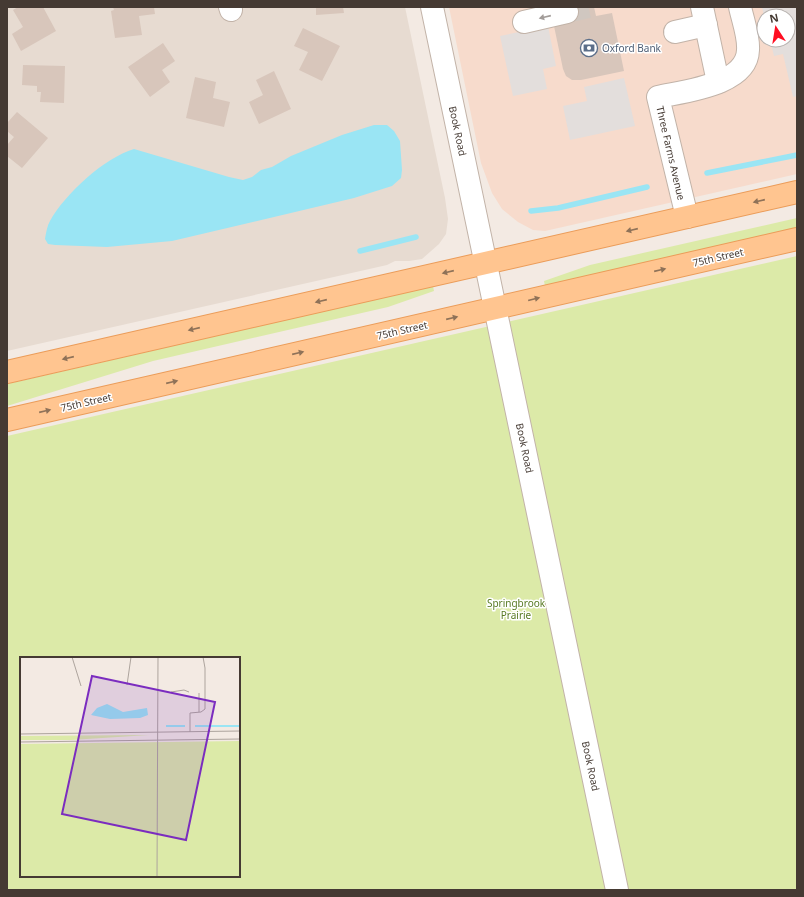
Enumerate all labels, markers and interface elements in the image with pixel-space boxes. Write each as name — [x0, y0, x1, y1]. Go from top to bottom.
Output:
north arrow — [756, 8, 796, 48]
text: N — [768, 9, 780, 26]
one-way arrow — [539, 14, 551, 20]
bank icon: Oxford Bank — [579, 38, 599, 58]
place label: Oxford Bank — [602, 41, 662, 55]
street label: Three Farms Avenue — [653, 104, 689, 202]
street label: Book Road — [446, 105, 470, 157]
one-way arrow — [753, 198, 765, 204]
one-way arrow — [626, 227, 638, 233]
street label: 75th Street — [691, 244, 745, 270]
one-way arrow — [654, 267, 667, 273]
one-way arrow — [442, 269, 454, 275]
one-way arrow — [528, 296, 540, 302]
one-way arrow — [315, 298, 327, 304]
one-way arrow — [446, 315, 459, 321]
street label: 75th Street — [375, 317, 429, 343]
one-way arrow — [188, 327, 201, 333]
one-way arrow — [292, 350, 305, 356]
one-way arrow — [61, 356, 74, 362]
one-way arrow — [166, 379, 178, 385]
street label: 75th Street — [59, 389, 113, 415]
one-way arrow — [39, 408, 51, 414]
street label: Book Road — [513, 422, 537, 474]
park label: Springbrook Prairie — [487, 596, 546, 622]
inset map — [20, 657, 240, 877]
street label: Book Road — [579, 740, 603, 792]

